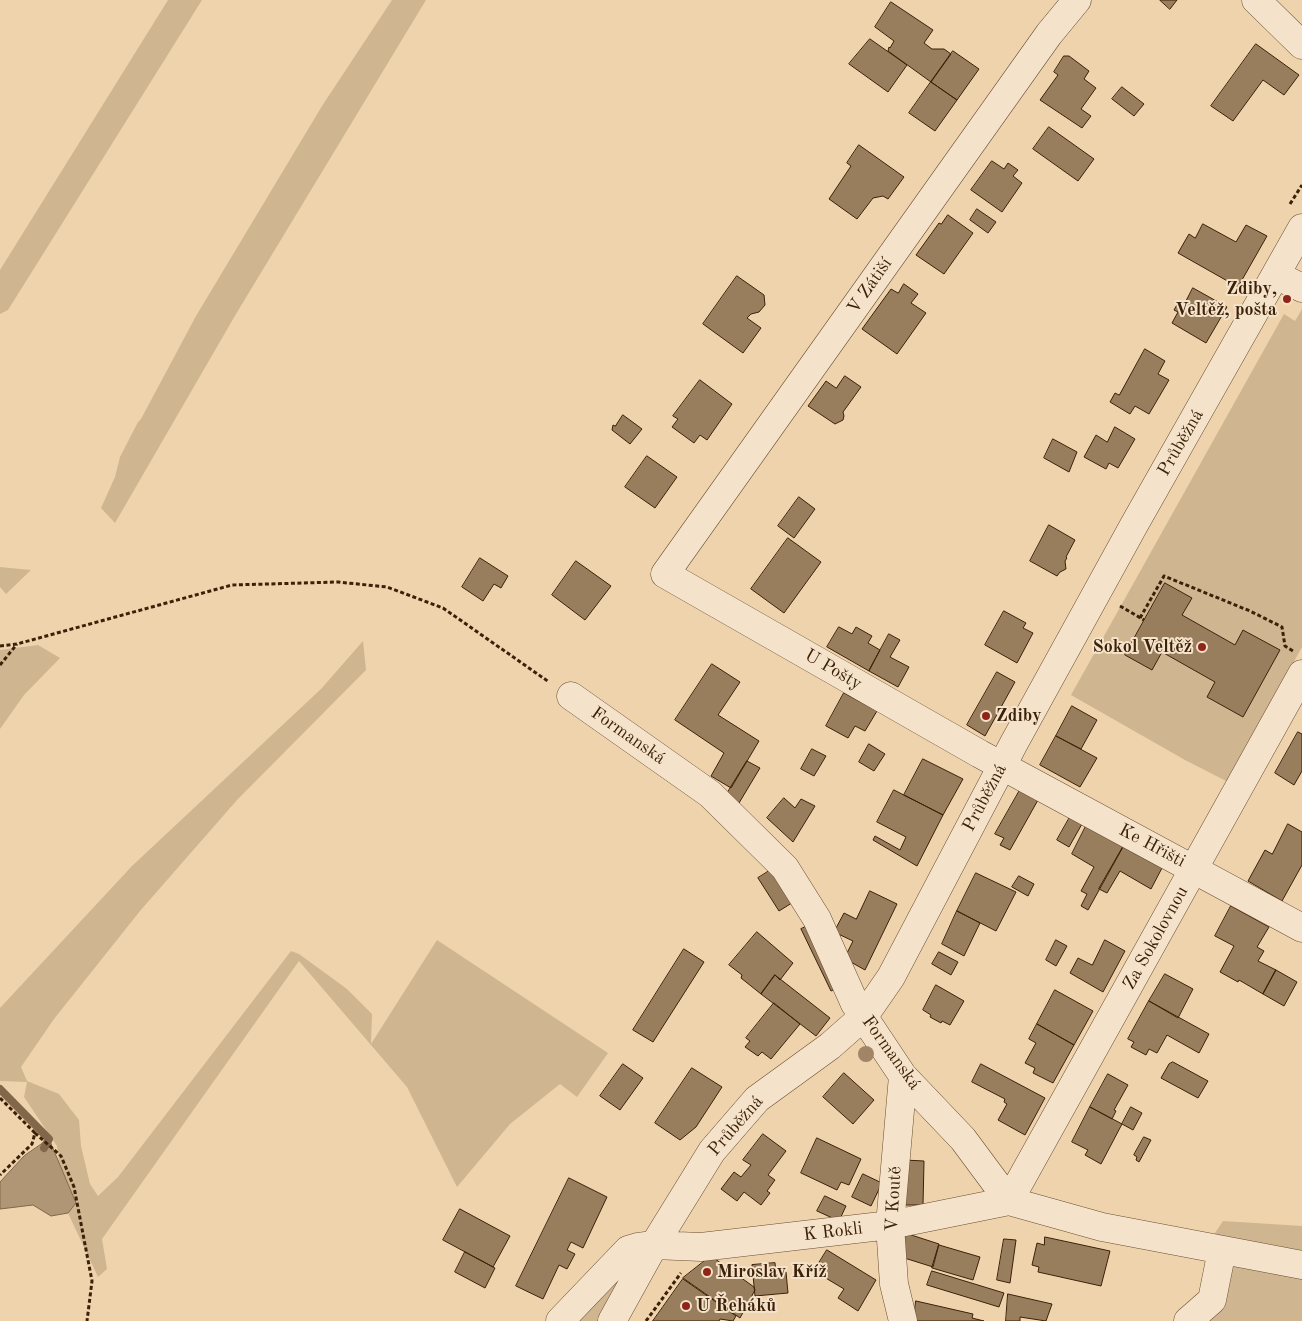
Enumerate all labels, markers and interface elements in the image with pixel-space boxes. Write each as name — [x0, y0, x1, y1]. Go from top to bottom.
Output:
street label: V Zátiší — [843, 254, 897, 318]
place label: Zdiby, Veltěž, pošta — [1175, 278, 1277, 320]
marker: Zdiby, Veltěž, pošta — [1281, 293, 1293, 305]
street label: Průběžná — [1153, 406, 1209, 480]
place label: Sokol Veltěž — [1092, 636, 1192, 658]
marker: Sokol Veltěž — [1196, 641, 1208, 653]
street label: U Pošty — [800, 645, 866, 695]
street label: Formanská — [587, 702, 669, 770]
place label: Zdiby — [996, 705, 1042, 727]
marker: Zdiby — [980, 710, 992, 722]
street label: Průběžná — [958, 761, 1012, 835]
street label: Ke Hřišti — [1115, 819, 1189, 873]
street label: Za Sokolovnou — [1119, 883, 1193, 993]
street label: Formanská — [857, 1012, 925, 1094]
street label: Průběžná — [704, 1091, 768, 1161]
street label: V Koutě — [881, 1166, 907, 1232]
street label: K Rokli — [802, 1218, 864, 1246]
place label: Miroslav Kříž — [717, 1261, 827, 1283]
marker: Miroslav Kříž — [701, 1266, 713, 1278]
place label: U Řeháků — [696, 1295, 776, 1317]
marker: U Řeháků — [680, 1300, 692, 1312]

